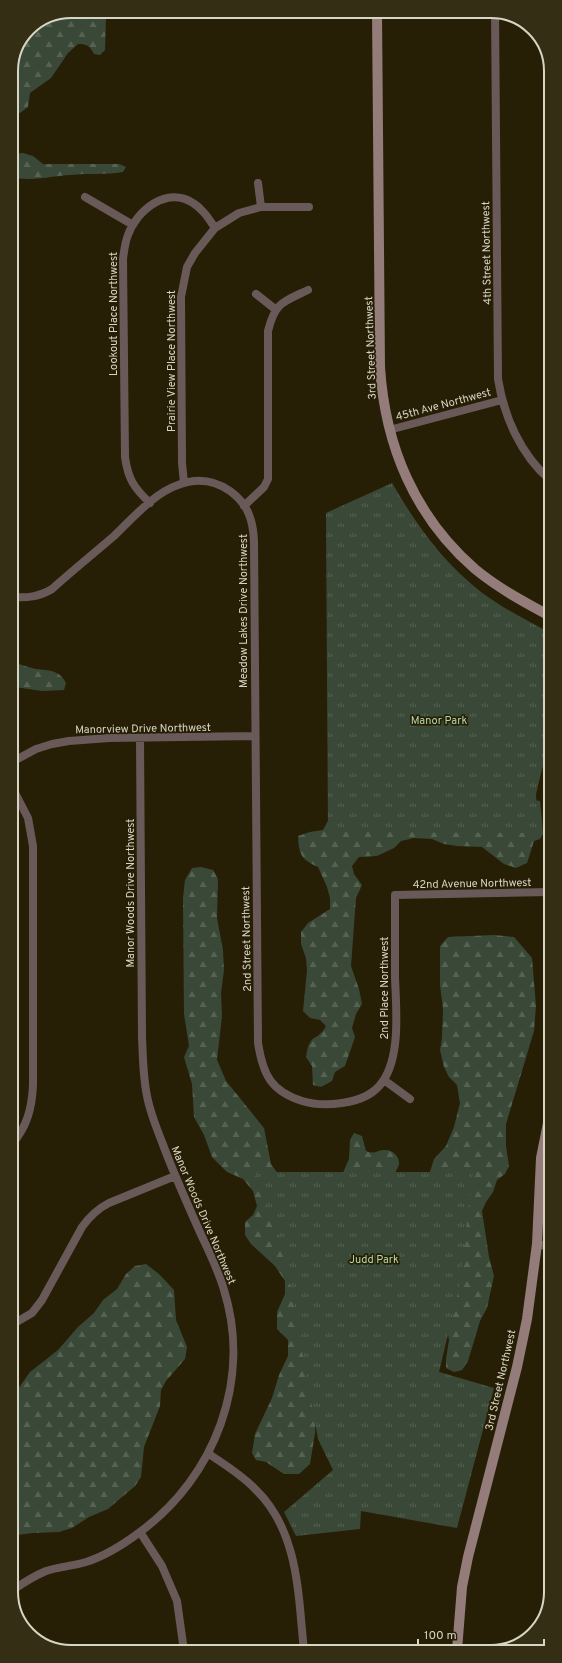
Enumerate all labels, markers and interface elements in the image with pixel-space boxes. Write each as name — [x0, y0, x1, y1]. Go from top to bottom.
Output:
street label: 4th Street Northwest — [479, 201, 495, 305]
street label: Lookout Place Northwest — [107, 252, 121, 376]
street label: Prairie View Place Northwest — [165, 290, 179, 432]
street label: 3rd Street Northwest — [362, 296, 380, 400]
street label: 45th Ave Northwest — [394, 386, 492, 424]
street label: Meadow Lakes Drive Northwest — [237, 534, 251, 688]
park label: Manor Park — [411, 714, 467, 728]
street label: Manorview Drive Northwest — [75, 721, 211, 737]
street label: Manor Woods Drive Northwest — [124, 819, 138, 967]
street label: 42nd Avenue Northwest — [413, 876, 532, 892]
street label: 2nd Street Northwest — [239, 886, 255, 992]
street label: 2nd Place Northwest — [378, 937, 392, 1039]
street label: Manor Woods Drive Northwest — [168, 1144, 239, 1287]
park label: Judd Park — [349, 1253, 399, 1267]
street label: 3rd Street Northwest — [483, 1328, 519, 1432]
scale bar — [418, 1621, 544, 1647]
text: 100 m — [424, 1628, 457, 1644]

